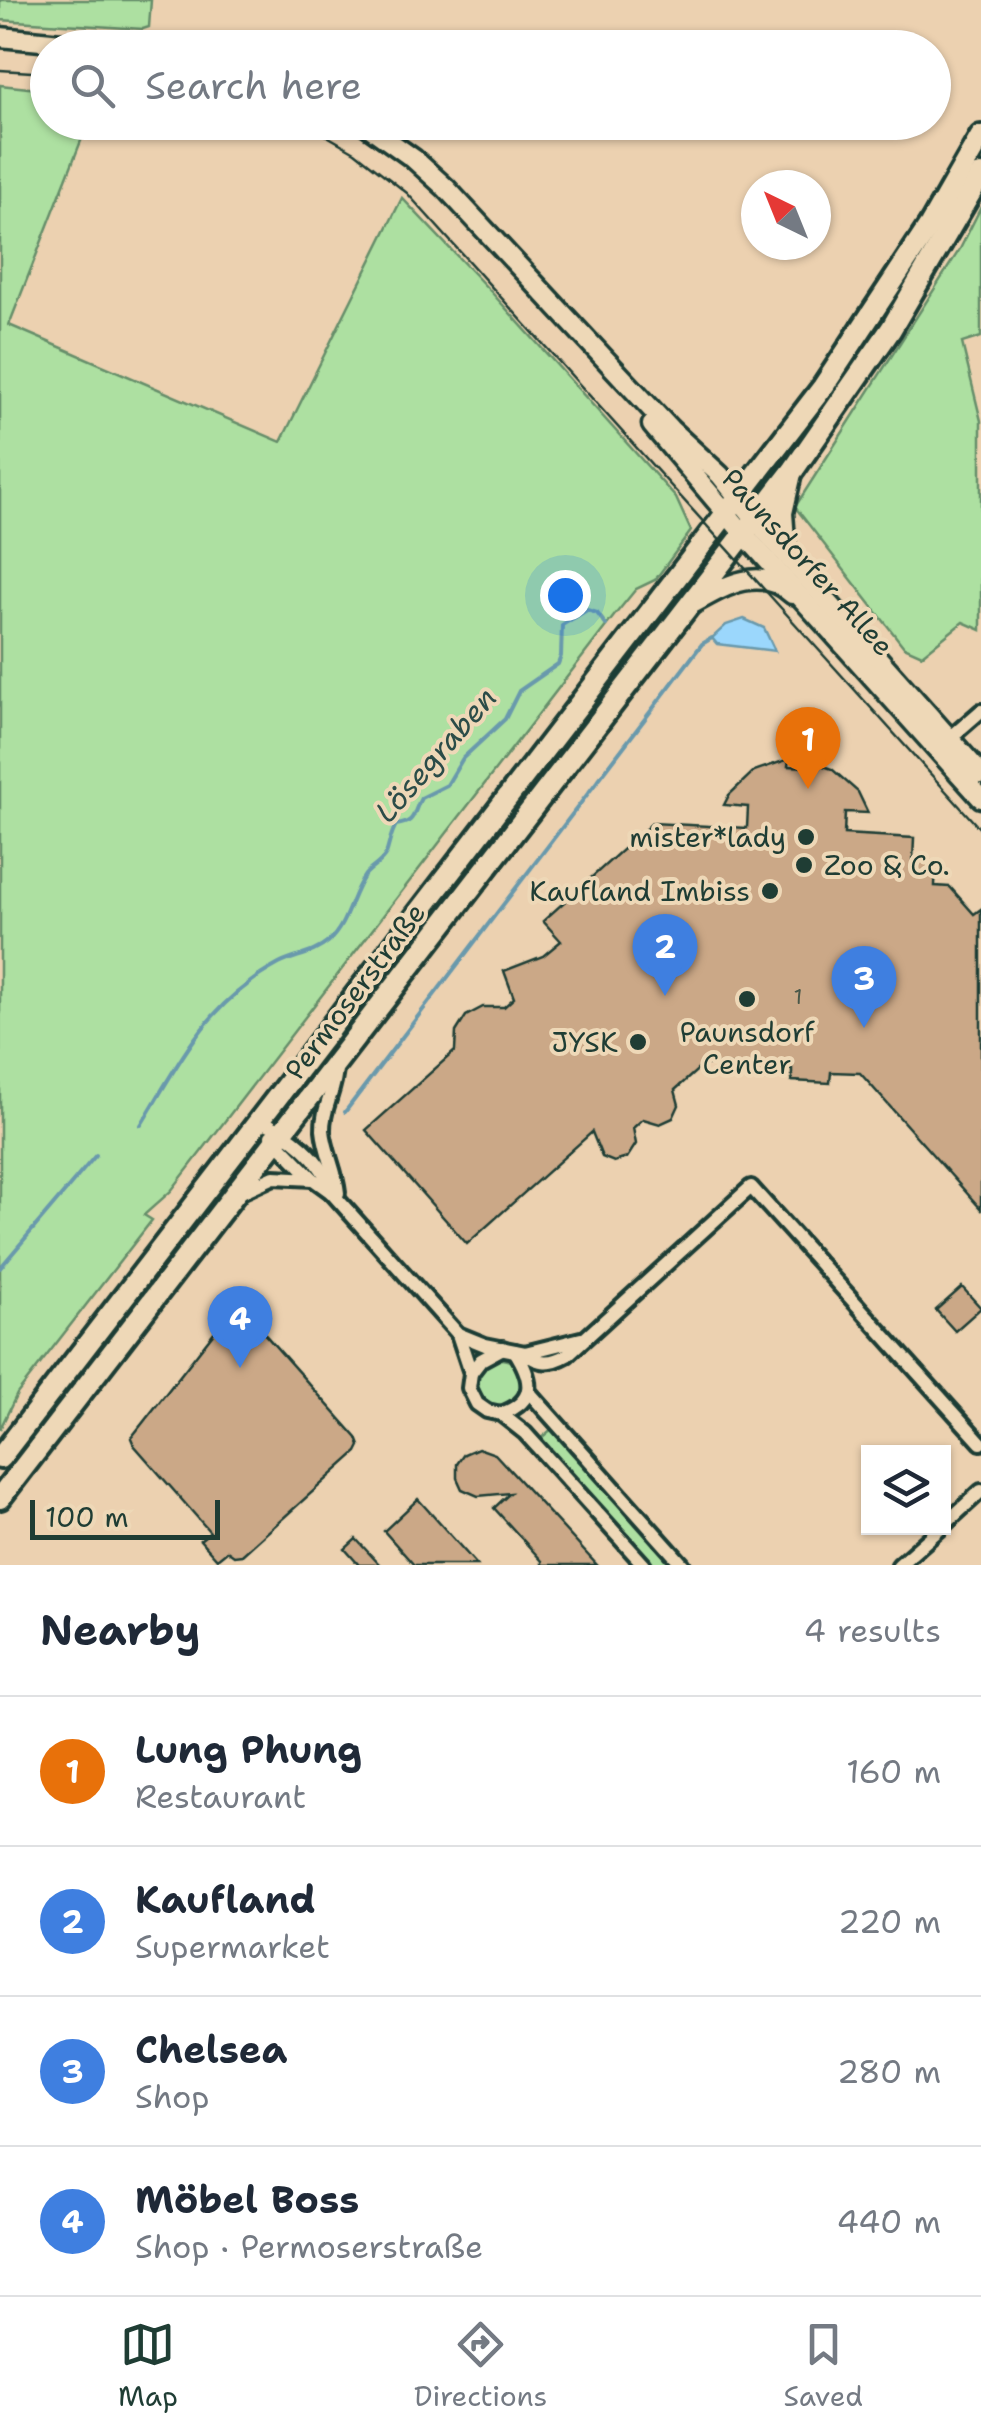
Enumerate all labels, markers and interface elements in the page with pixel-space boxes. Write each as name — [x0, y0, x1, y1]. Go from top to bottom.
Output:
search box — [30, 30, 951, 140]
icon: search — [65, 58, 120, 113]
text: Search here — [145, 60, 362, 111]
north arrow — [741, 170, 831, 260]
street label: Paunsdorfer Allee — [713, 460, 903, 664]
your location — [540, 570, 591, 621]
water label: Lösegraben — [365, 678, 506, 831]
pin: 1 — [776, 706, 840, 789]
place label: mister*lady — [629, 818, 786, 856]
marker: mister*lady — [795, 826, 817, 848]
place label: Zoo & Co. — [824, 846, 950, 884]
marker: Zoo & Co. — [793, 854, 815, 876]
place label: Kaufland Imbiss — [529, 872, 750, 910]
marker: Kaufland Imbiss — [759, 880, 781, 902]
street label: Permoserstraße — [276, 895, 434, 1087]
pin: 2 — [632, 914, 698, 996]
pin: 3 — [832, 946, 896, 1028]
house number: 1 — [793, 982, 803, 1011]
marker: Paunsdorf Center — [736, 988, 758, 1010]
place label: Paunsdorf Center — [679, 1013, 815, 1083]
place label: JYSK — [551, 1023, 618, 1061]
marker: JYSK — [627, 1031, 649, 1053]
pin: 4 — [208, 1286, 272, 1368]
map controls — [861, 1445, 951, 1535]
button: layers — [861, 1445, 951, 1535]
scale bar — [30, 1495, 220, 1540]
text: 100 m — [45, 1498, 129, 1536]
text: Nearby — [40, 1602, 200, 1658]
text: 4 results — [804, 1609, 941, 1652]
text: Lung Phung — [135, 1724, 362, 1775]
text: 1 — [65, 1750, 80, 1793]
text: 160 m — [846, 1750, 941, 1793]
text: Restaurant — [135, 1775, 306, 1818]
text: Kaufland — [135, 1874, 316, 1925]
text: 2 — [61, 1900, 84, 1943]
text: 220 m — [838, 1900, 941, 1943]
text: Supermarket — [135, 1925, 330, 1968]
text: Chelsea — [135, 2024, 288, 2075]
text: 3 — [61, 2050, 84, 2093]
text: 280 m — [837, 2050, 941, 2093]
text: Shop — [135, 2075, 210, 2118]
text: Möbel Boss — [135, 2174, 359, 2225]
text: 4 — [61, 2200, 84, 2243]
text: 440 m — [836, 2200, 941, 2243]
text: Shop · Permoserstraße — [135, 2225, 483, 2268]
tab: Map — [118, 2317, 178, 2415]
tab: Directions — [414, 2317, 547, 2415]
tab: Saved — [783, 2317, 863, 2415]

